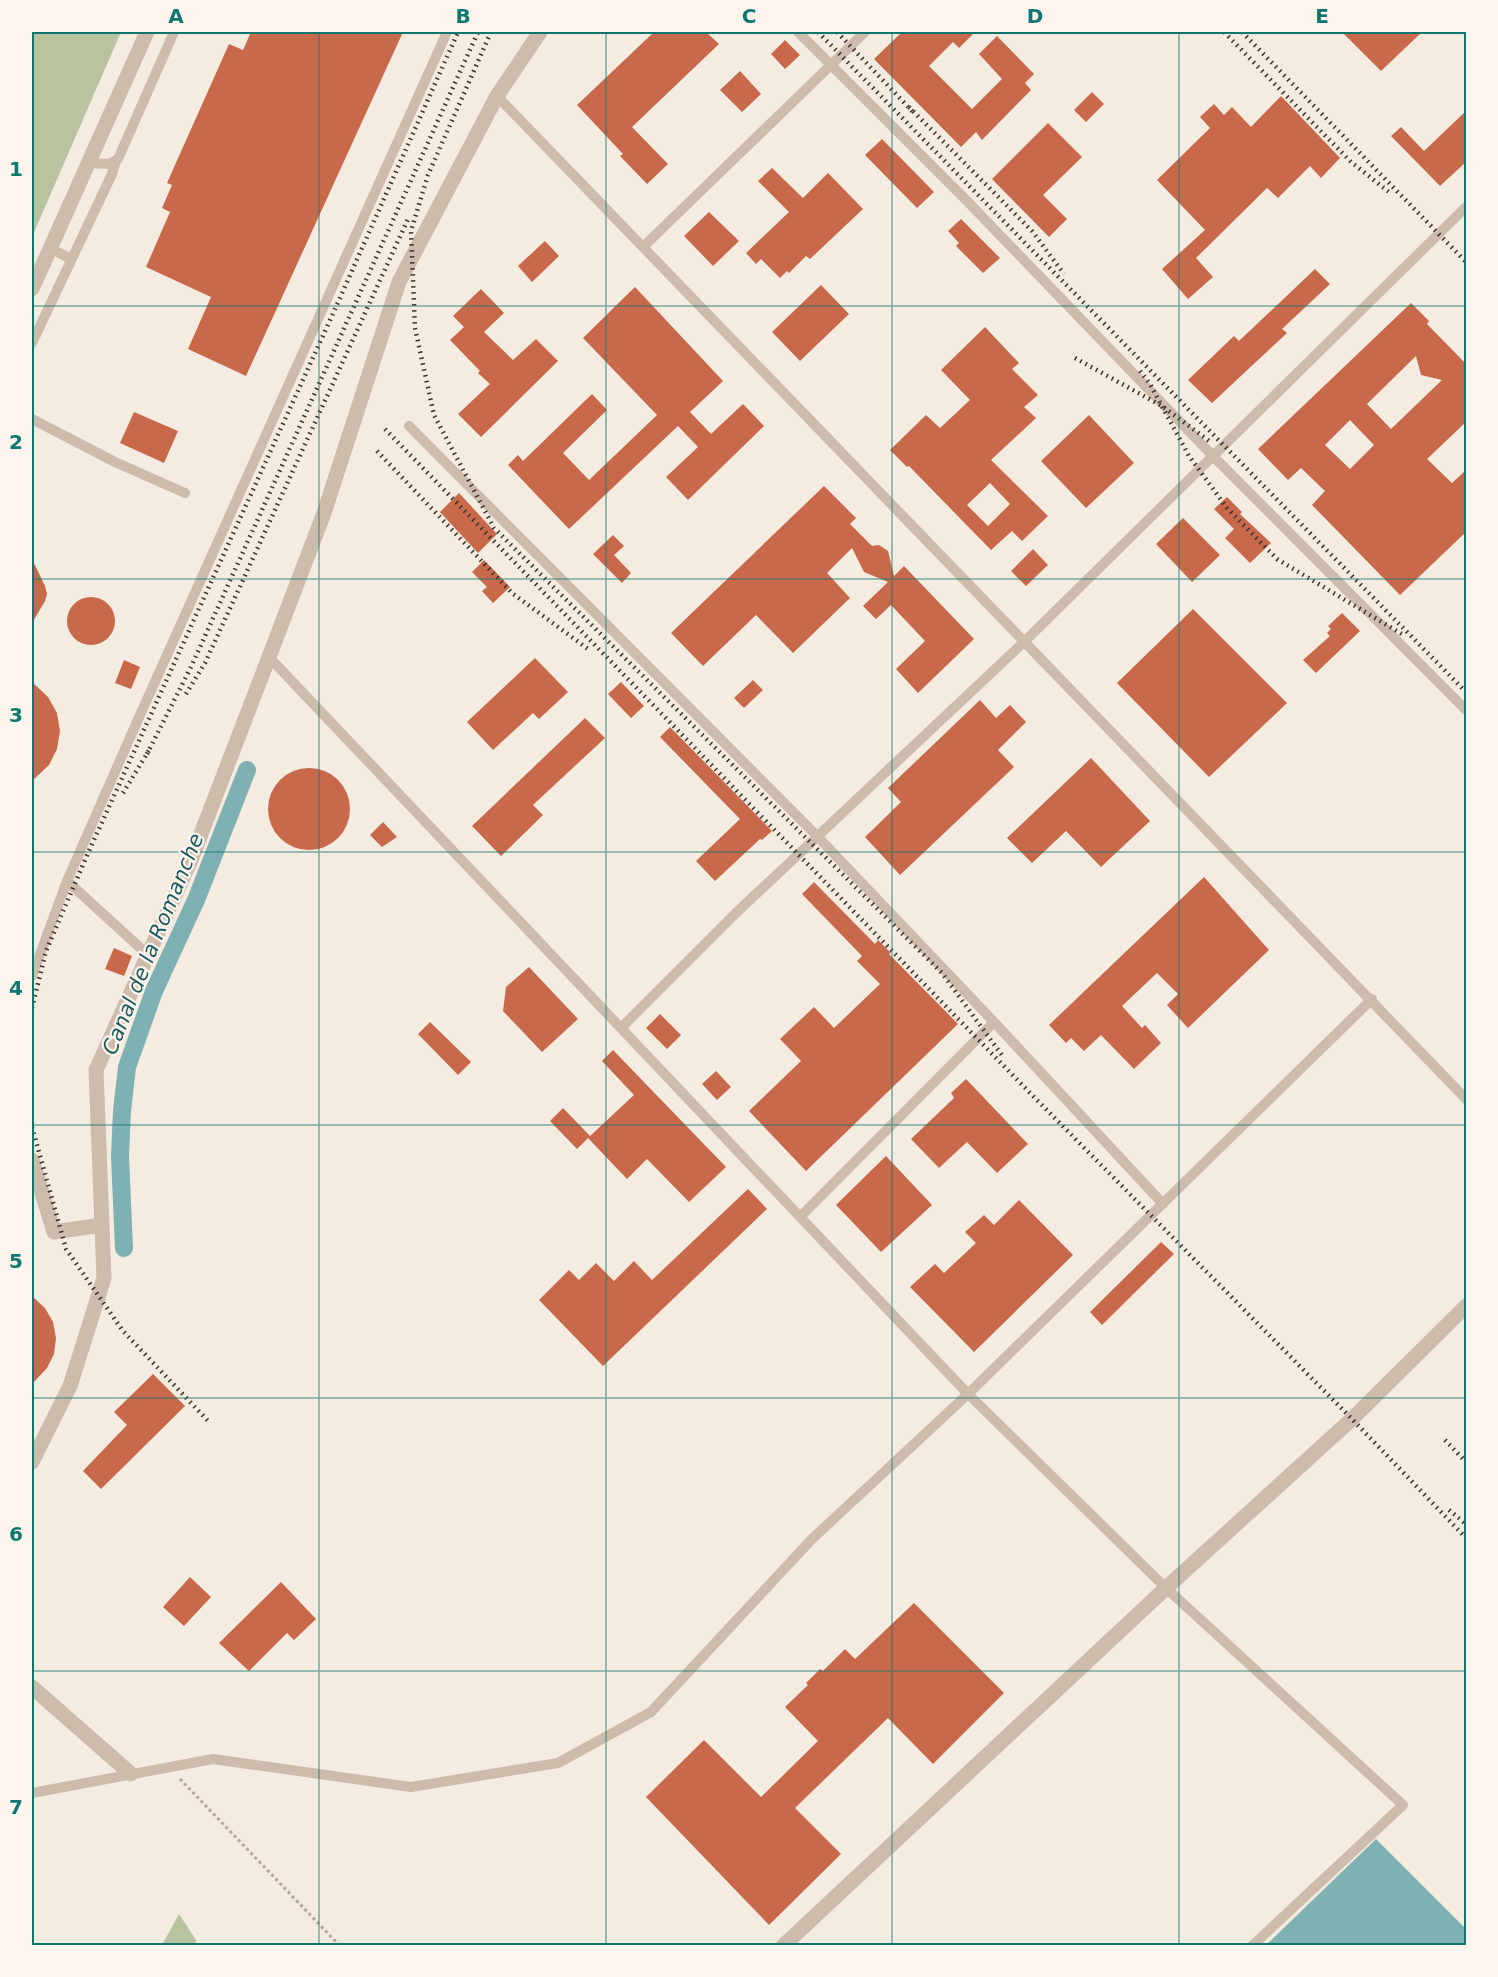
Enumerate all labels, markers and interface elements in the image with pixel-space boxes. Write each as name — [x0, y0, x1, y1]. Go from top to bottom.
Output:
text: A — [168, 4, 184, 28]
text: B — [455, 4, 471, 28]
text: C — [742, 4, 756, 28]
text: D — [1027, 4, 1043, 28]
text: E — [1315, 4, 1329, 28]
text: 1 — [9, 157, 23, 181]
text: 2 — [9, 430, 23, 454]
text: 3 — [9, 703, 23, 727]
water label: Canal de la Romanche — [98, 830, 208, 1058]
text: 4 — [9, 976, 23, 1000]
text: 5 — [9, 1249, 23, 1273]
text: 6 — [9, 1522, 23, 1546]
text: 7 — [9, 1795, 23, 1819]

